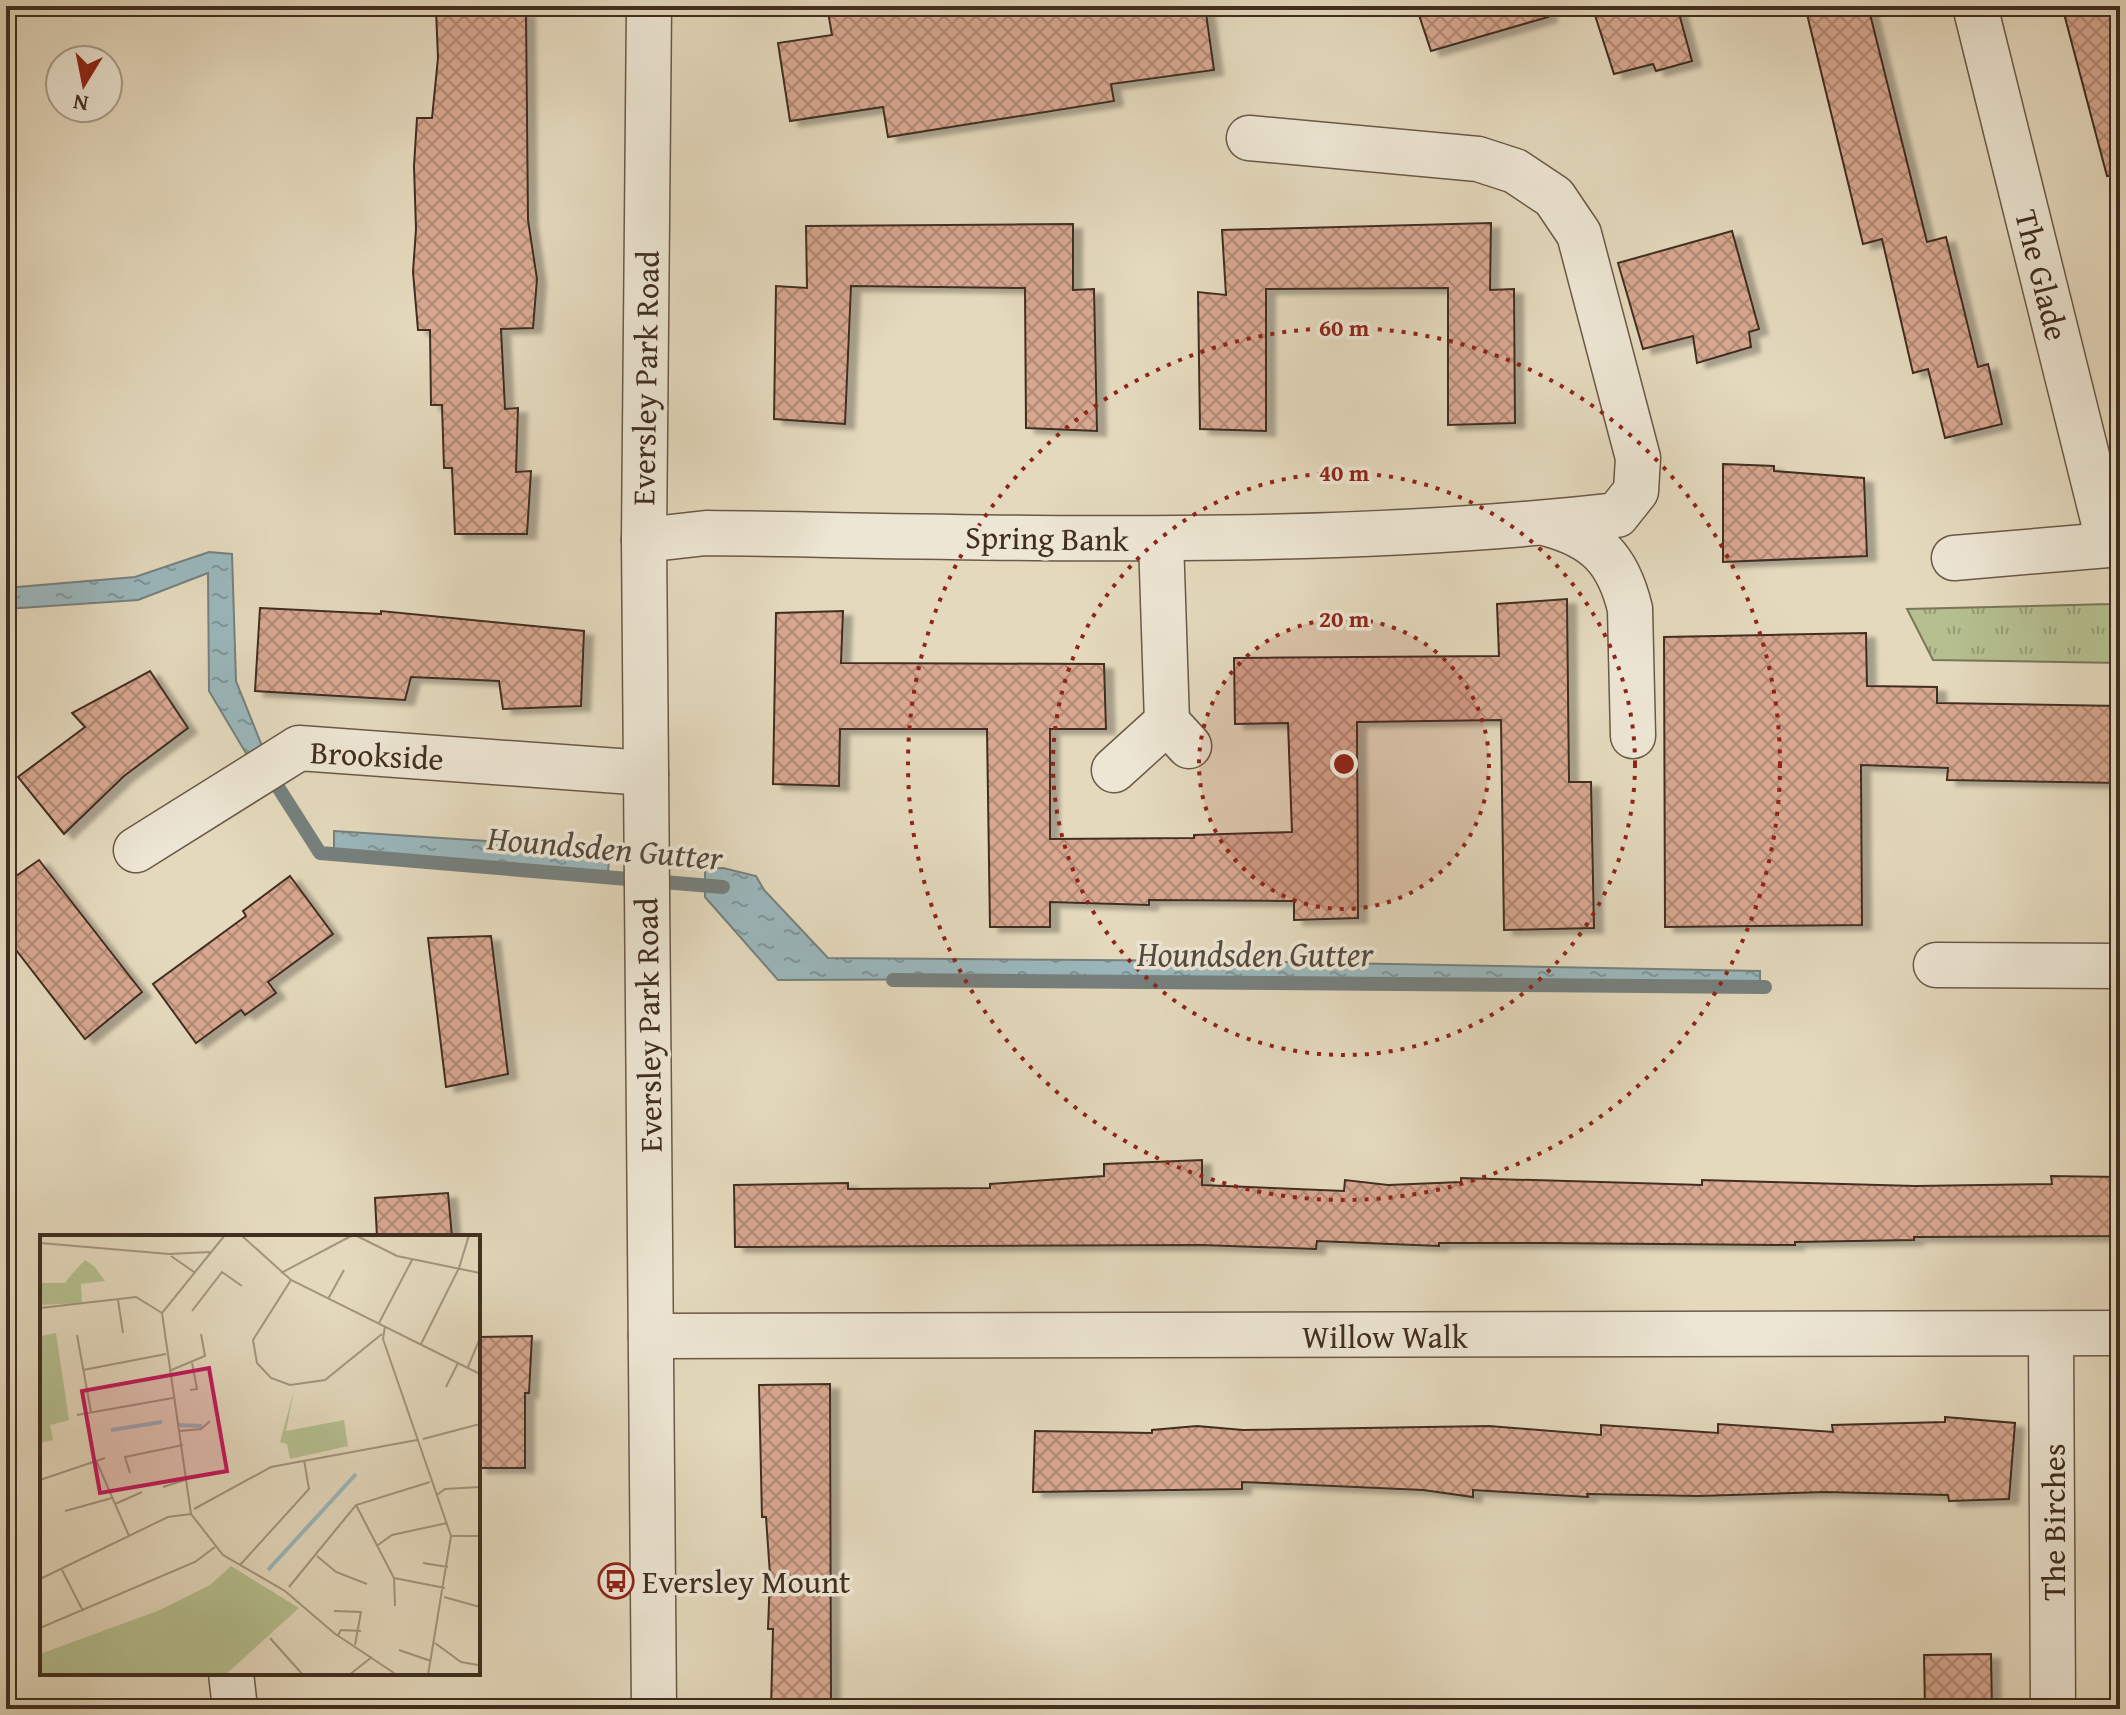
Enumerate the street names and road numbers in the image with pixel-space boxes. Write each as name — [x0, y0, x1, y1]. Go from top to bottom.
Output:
street label: The Glade — [2003, 205, 2081, 345]
street label: Eversley Park Road — [619, 250, 671, 506]
street label: Spring Bank — [965, 513, 1130, 563]
street label: Brookside — [309, 728, 445, 782]
street label: Eversley Park Road — [622, 897, 674, 1153]
street label: Willow Walk — [1302, 1313, 1469, 1360]
street label: The Birches — [2030, 1443, 2077, 1601]

